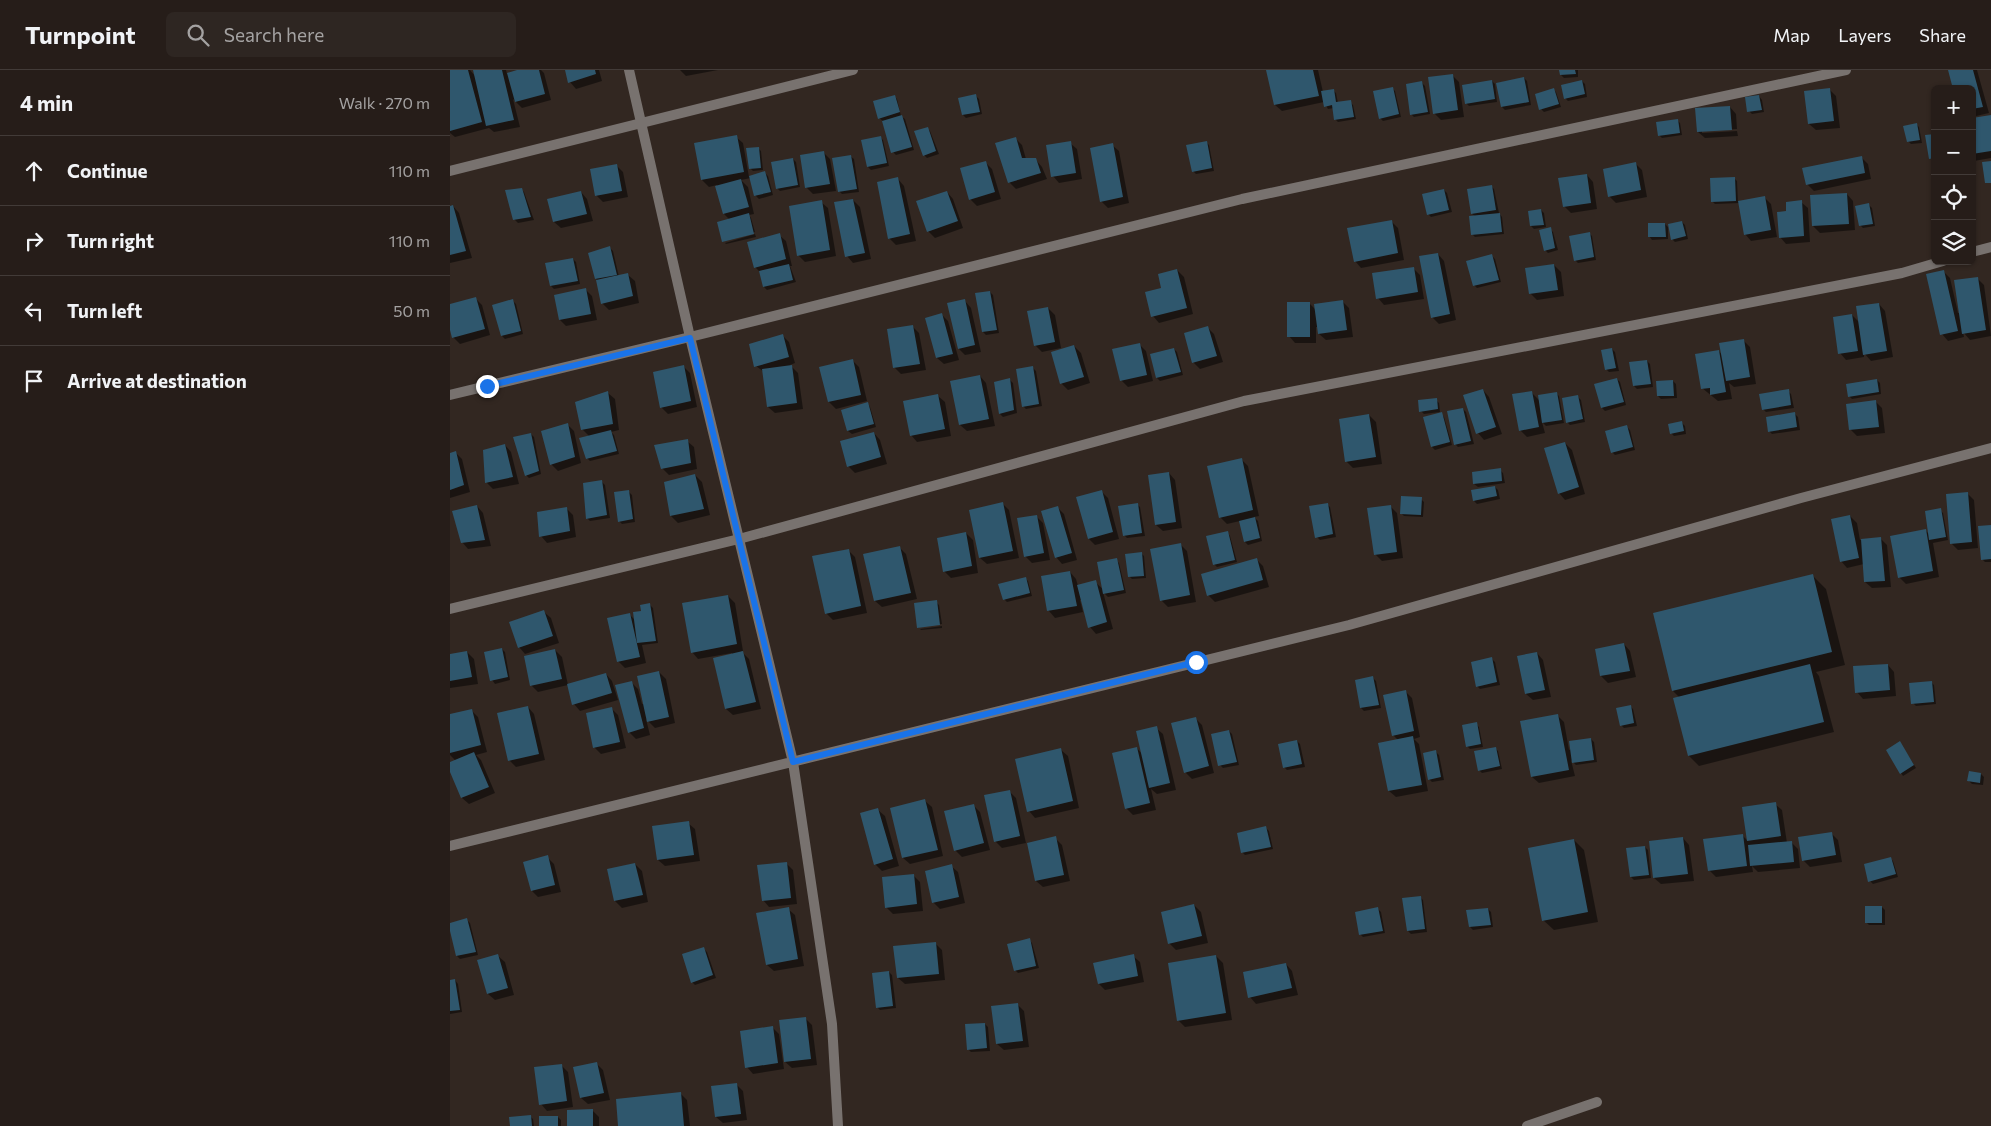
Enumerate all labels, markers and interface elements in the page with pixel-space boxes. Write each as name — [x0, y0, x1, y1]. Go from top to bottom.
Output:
search box — [166, 12, 516, 57]
text: Turnpoint — [25, 20, 136, 49]
icon: search — [184, 21, 212, 49]
text: Search here — [224, 23, 324, 46]
text: Map — [1773, 24, 1810, 46]
text: Layers — [1838, 24, 1891, 46]
text: Share — [1919, 24, 1966, 46]
map controls — [1931, 85, 1976, 265]
button: + — [1931, 85, 1976, 130]
text: 4 min — [20, 90, 73, 115]
text: Walk · 270 m — [339, 93, 430, 112]
button: − — [1931, 130, 1976, 175]
icon: ahead — [20, 157, 48, 185]
text: Continue — [67, 159, 147, 182]
text: 110 m — [389, 161, 430, 180]
button: locate — [1931, 175, 1976, 220]
button: layers — [1931, 220, 1976, 265]
icon: right — [20, 227, 48, 255]
text: Turn right — [67, 229, 154, 252]
text: 110 m — [389, 231, 430, 250]
icon: left — [20, 297, 48, 325]
text: Turn left — [67, 299, 142, 322]
text: 50 m — [393, 301, 430, 320]
icon: arrive — [20, 367, 48, 395]
text: Arrive at destination — [67, 369, 247, 392]
route end — [476, 375, 499, 398]
route start — [1185, 651, 1208, 674]

